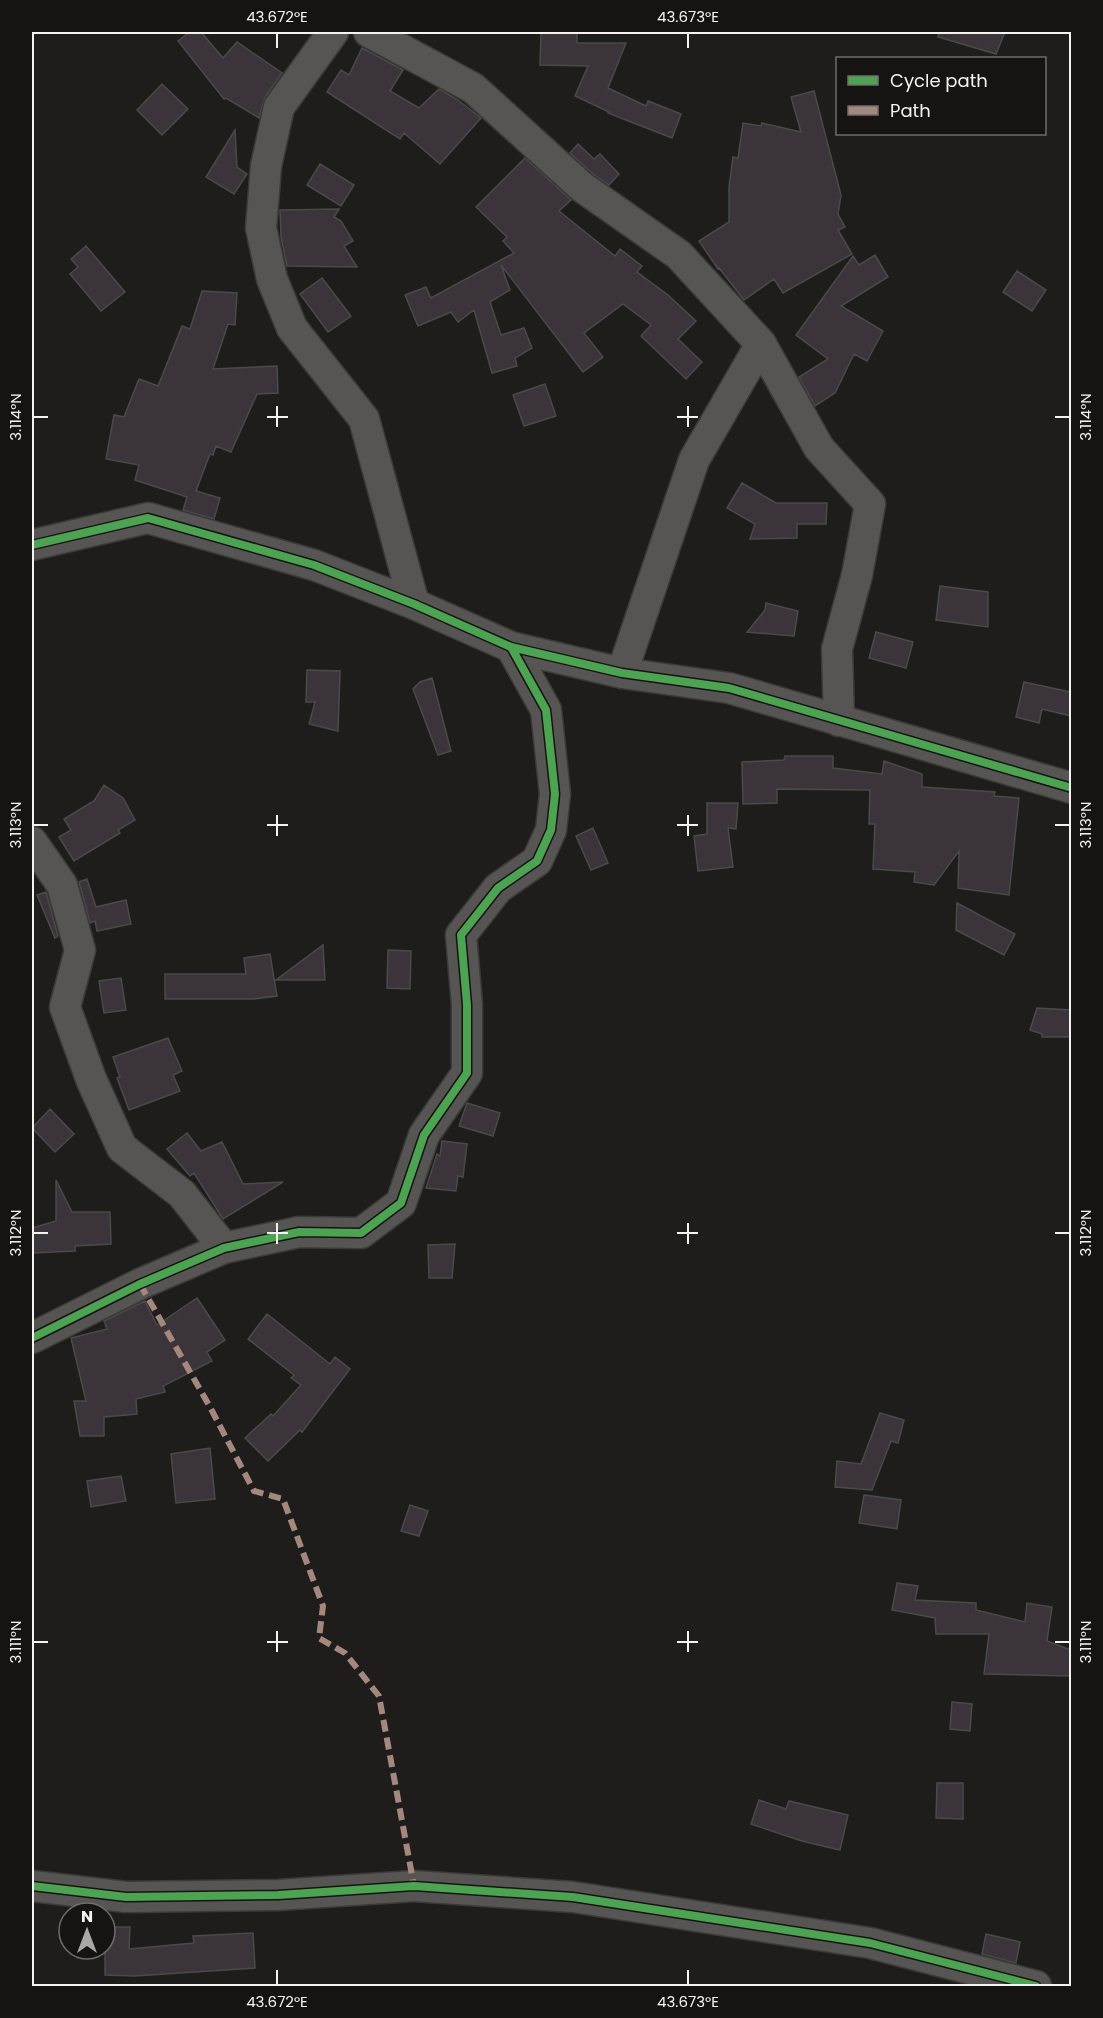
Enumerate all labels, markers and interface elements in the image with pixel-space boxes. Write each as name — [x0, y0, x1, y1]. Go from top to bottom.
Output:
text: 43.672°E — [246, 6, 308, 27]
text: 43.673°E — [657, 6, 719, 27]
legend — [836, 57, 1046, 135]
text: Cycle path — [890, 68, 988, 93]
text: Path — [890, 98, 931, 123]
text: 3.114°N — [5, 393, 26, 441]
text: 3.114°N — [1075, 393, 1096, 441]
text: 3.113°N — [5, 801, 26, 849]
text: 3.113°N — [1075, 801, 1096, 849]
text: 3.112°N — [5, 1210, 26, 1256]
text: 3.112°N — [1075, 1210, 1096, 1256]
text: 3.111°N — [5, 1620, 26, 1664]
text: 3.111°N — [1075, 1620, 1096, 1664]
north arrow — [57, 1901, 117, 1961]
text: N — [81, 1905, 93, 1928]
text: 43.672°E — [246, 1991, 308, 2012]
text: 43.673°E — [657, 1991, 719, 2012]

